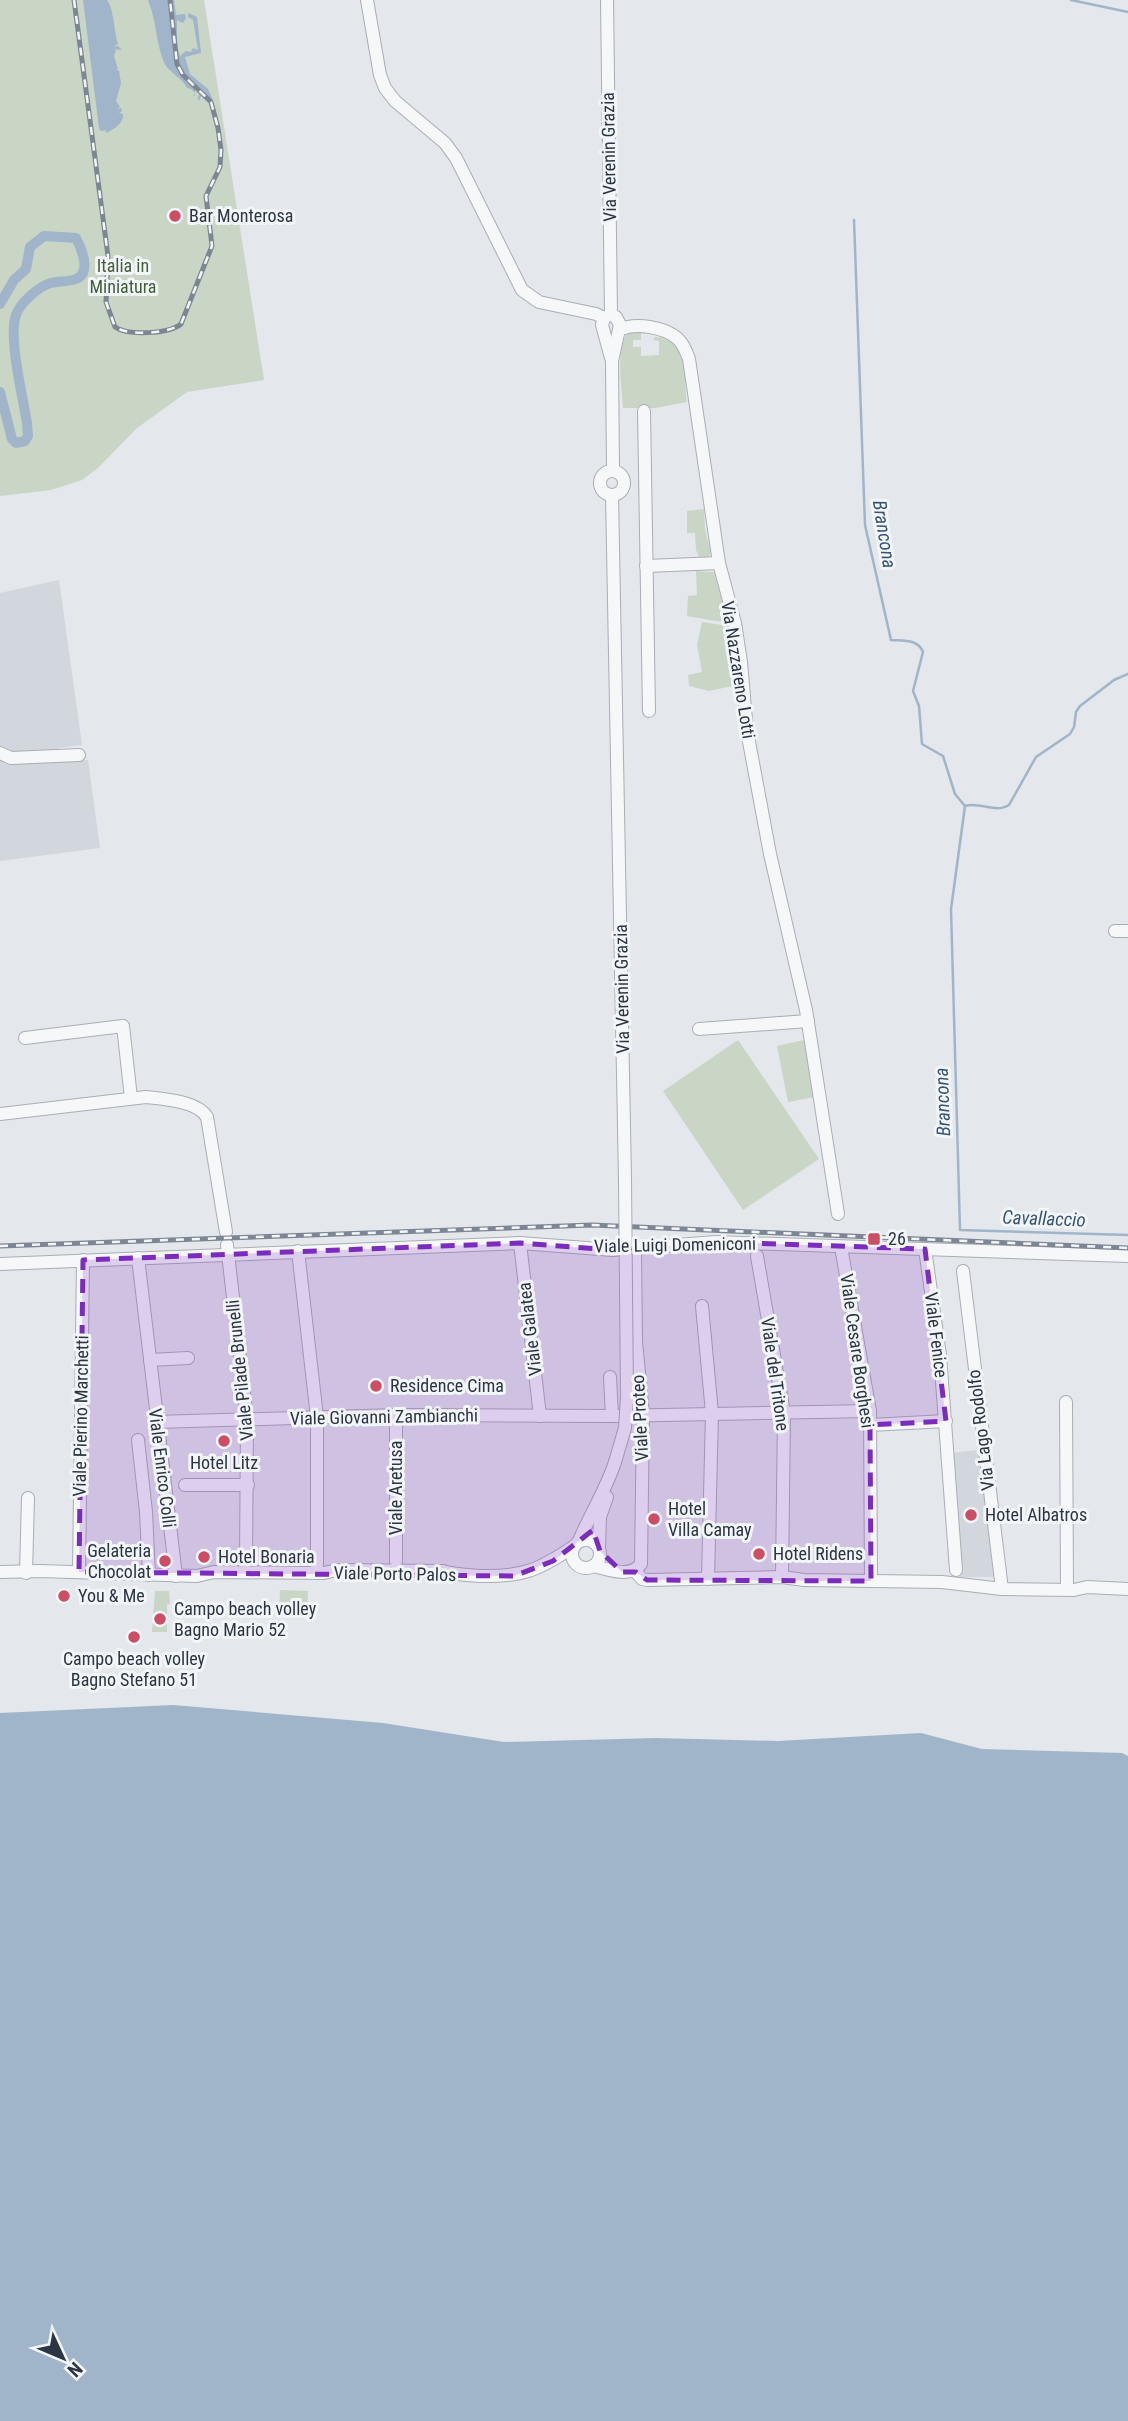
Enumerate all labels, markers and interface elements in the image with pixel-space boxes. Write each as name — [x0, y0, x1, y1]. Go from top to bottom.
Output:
street label: Via Verenin Grazia — [597, 92, 620, 222]
place label: Bar Monterosa — [189, 205, 293, 226]
marker: Bar Monterosa — [167, 208, 183, 224]
park label: Italia in Miniatura — [90, 255, 156, 297]
water label: Brancona — [868, 498, 901, 570]
street label: Via Nazzareno Lotti — [717, 600, 760, 740]
street label: Via Verenin Grazia — [610, 924, 633, 1054]
water label: Brancona — [930, 1067, 955, 1137]
water label: Cavallaccio — [1002, 1206, 1086, 1231]
place label: 26 — [888, 1228, 906, 1249]
marker: 26 — [866, 1231, 882, 1247]
street label: Viale Luigi Domeniconi — [594, 1233, 756, 1256]
street label: Viale Cesare Borghesi — [836, 1273, 879, 1429]
street label: Viale Galatea — [513, 1281, 546, 1377]
street label: Viale Fenice — [921, 1291, 952, 1379]
street label: Viale Pilade Brunelli — [222, 1299, 257, 1441]
street label: Viale del Tritone — [757, 1316, 794, 1432]
street label: Viale Pierino Marchetti — [69, 1335, 92, 1497]
street label: Via Lago Rodolfo — [963, 1368, 998, 1492]
street label: Viale Proteo — [627, 1374, 652, 1462]
place label: Residence Cima — [390, 1375, 504, 1396]
marker: Residence Cima — [368, 1378, 384, 1394]
street label: Viale Giovanni Zambianchi — [290, 1404, 478, 1429]
street label: Viale Enrico Colli — [145, 1407, 180, 1529]
marker: Hotel Litz — [216, 1433, 232, 1449]
street label: Viale Aretusa — [385, 1441, 406, 1535]
place label: Hotel Litz — [190, 1452, 258, 1473]
place label: Hotel Villa Camay — [668, 1498, 752, 1540]
place label: Hotel Albatros — [985, 1504, 1087, 1525]
marker: Hotel Albatros — [963, 1507, 979, 1523]
marker: Hotel Villa Camay — [646, 1511, 662, 1527]
place label: Gelateria Chocolat — [87, 1540, 151, 1582]
place label: Hotel Ridens — [773, 1543, 863, 1564]
place label: Hotel Bonaria — [218, 1546, 315, 1567]
marker: Hotel Ridens — [751, 1546, 767, 1562]
marker: Hotel Bonaria — [196, 1549, 212, 1565]
marker: Gelateria Chocolat — [157, 1553, 173, 1569]
street label: Viale Porto Palos — [334, 1562, 456, 1585]
place label: You & Me — [78, 1585, 145, 1606]
marker: You & Me — [56, 1588, 72, 1604]
place label: Campo beach volley Bagno Mario 52 — [174, 1598, 317, 1640]
marker: Campo beach volley Bagno Mario 52 — [152, 1611, 168, 1627]
marker: Campo beach volley Bagno Stefano 51 — [126, 1629, 142, 1645]
place label: Campo beach volley Bagno Stefano 51 — [63, 1648, 206, 1690]
north arrow — [28, 2323, 98, 2393]
text: N — [63, 2357, 87, 2382]

